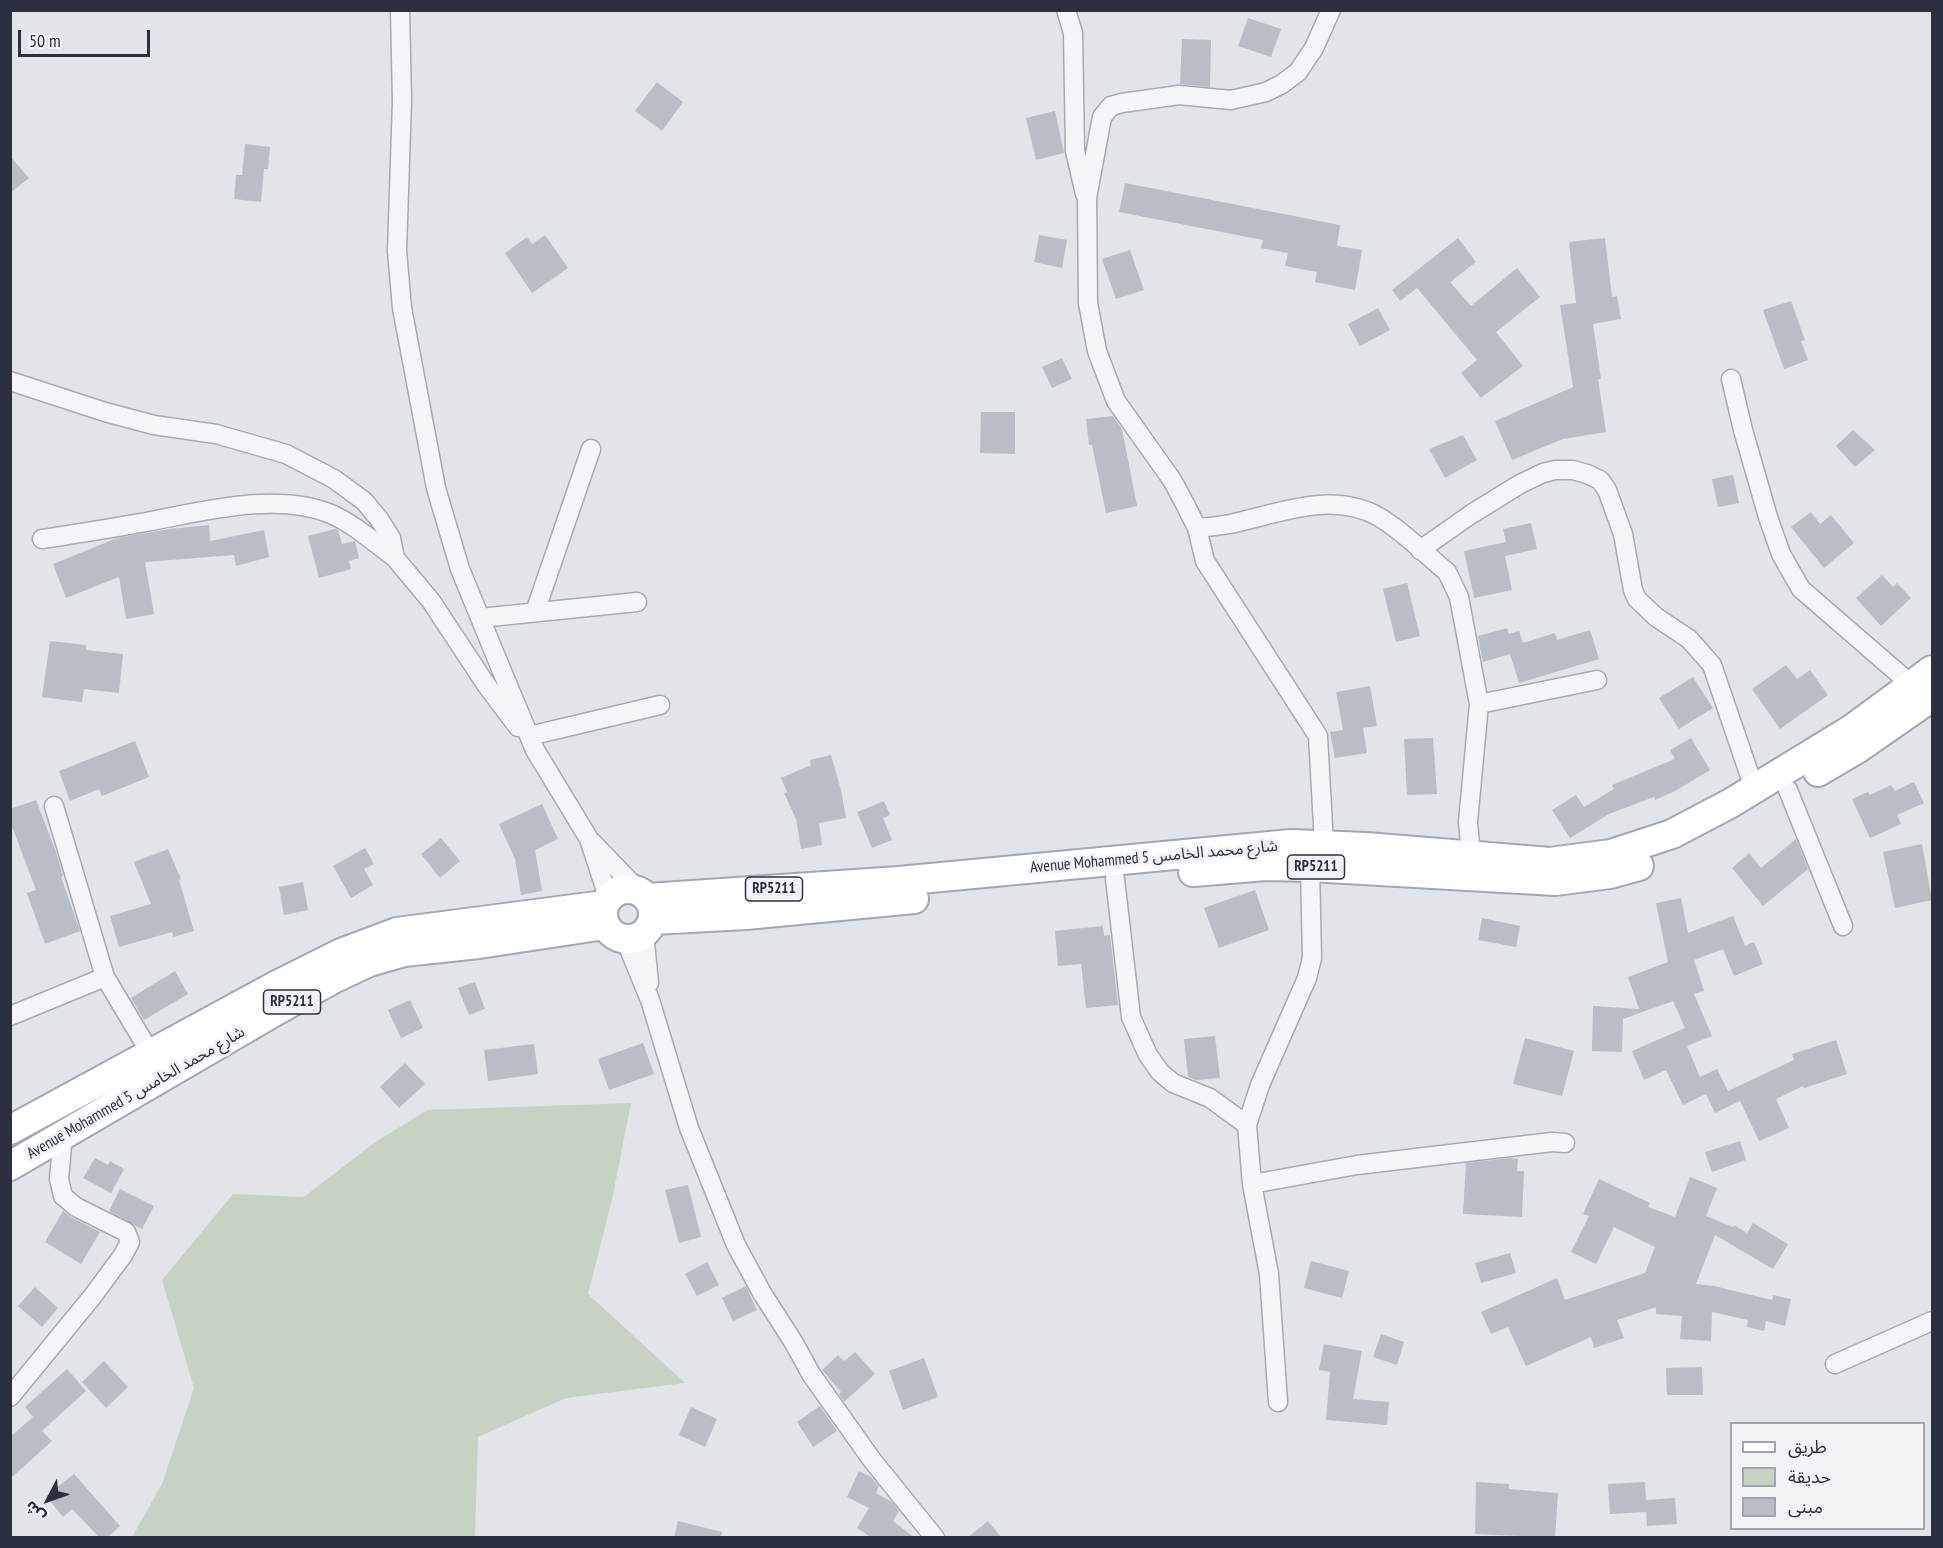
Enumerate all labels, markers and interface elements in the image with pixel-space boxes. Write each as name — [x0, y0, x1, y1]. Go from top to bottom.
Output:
scale bar — [21, 18, 153, 56]
text: 50 m — [29, 29, 61, 52]
street label: Avenue Mohammed 5 شارع محمد الخامس — [1029, 837, 1279, 877]
road number: RP5211 — [1288, 855, 1344, 879]
road number: RP5211 — [746, 877, 802, 901]
road number: RP5211 — [264, 990, 320, 1014]
street label: Avenue Mohammed 5 شارع محمد الخامس — [24, 1023, 248, 1163]
legend — [1730, 1422, 1925, 1530]
text: طريق — [1788, 1435, 1827, 1458]
text: حديقة — [1788, 1465, 1831, 1488]
north arrow — [18, 1470, 78, 1530]
text: مبنى — [1788, 1495, 1823, 1518]
text: ش — [20, 1497, 49, 1527]

